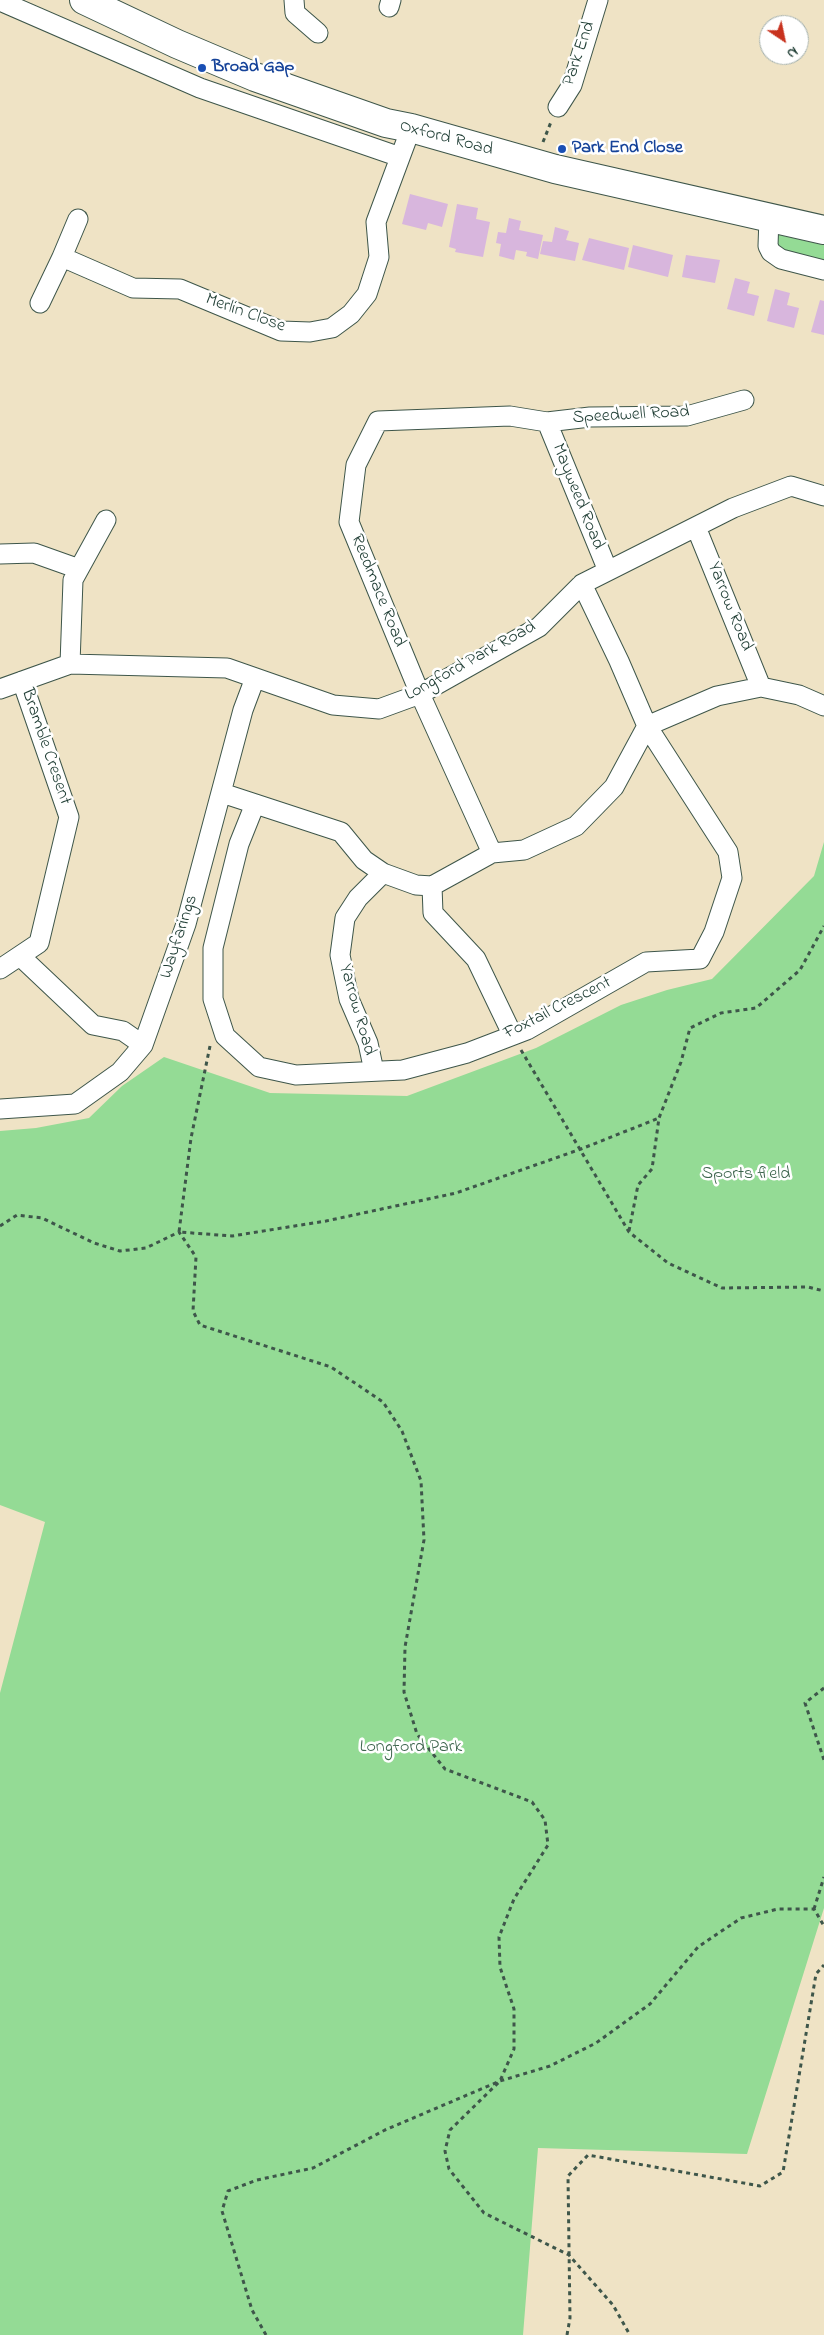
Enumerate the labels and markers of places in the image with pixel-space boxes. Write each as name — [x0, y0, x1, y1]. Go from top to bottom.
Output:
place label: Broad Gap — [212, 57, 294, 79]
marker: Broad Gap — [196, 62, 208, 74]
place label: Park End Close — [572, 138, 683, 160]
marker: Park End Close — [556, 143, 568, 155]

